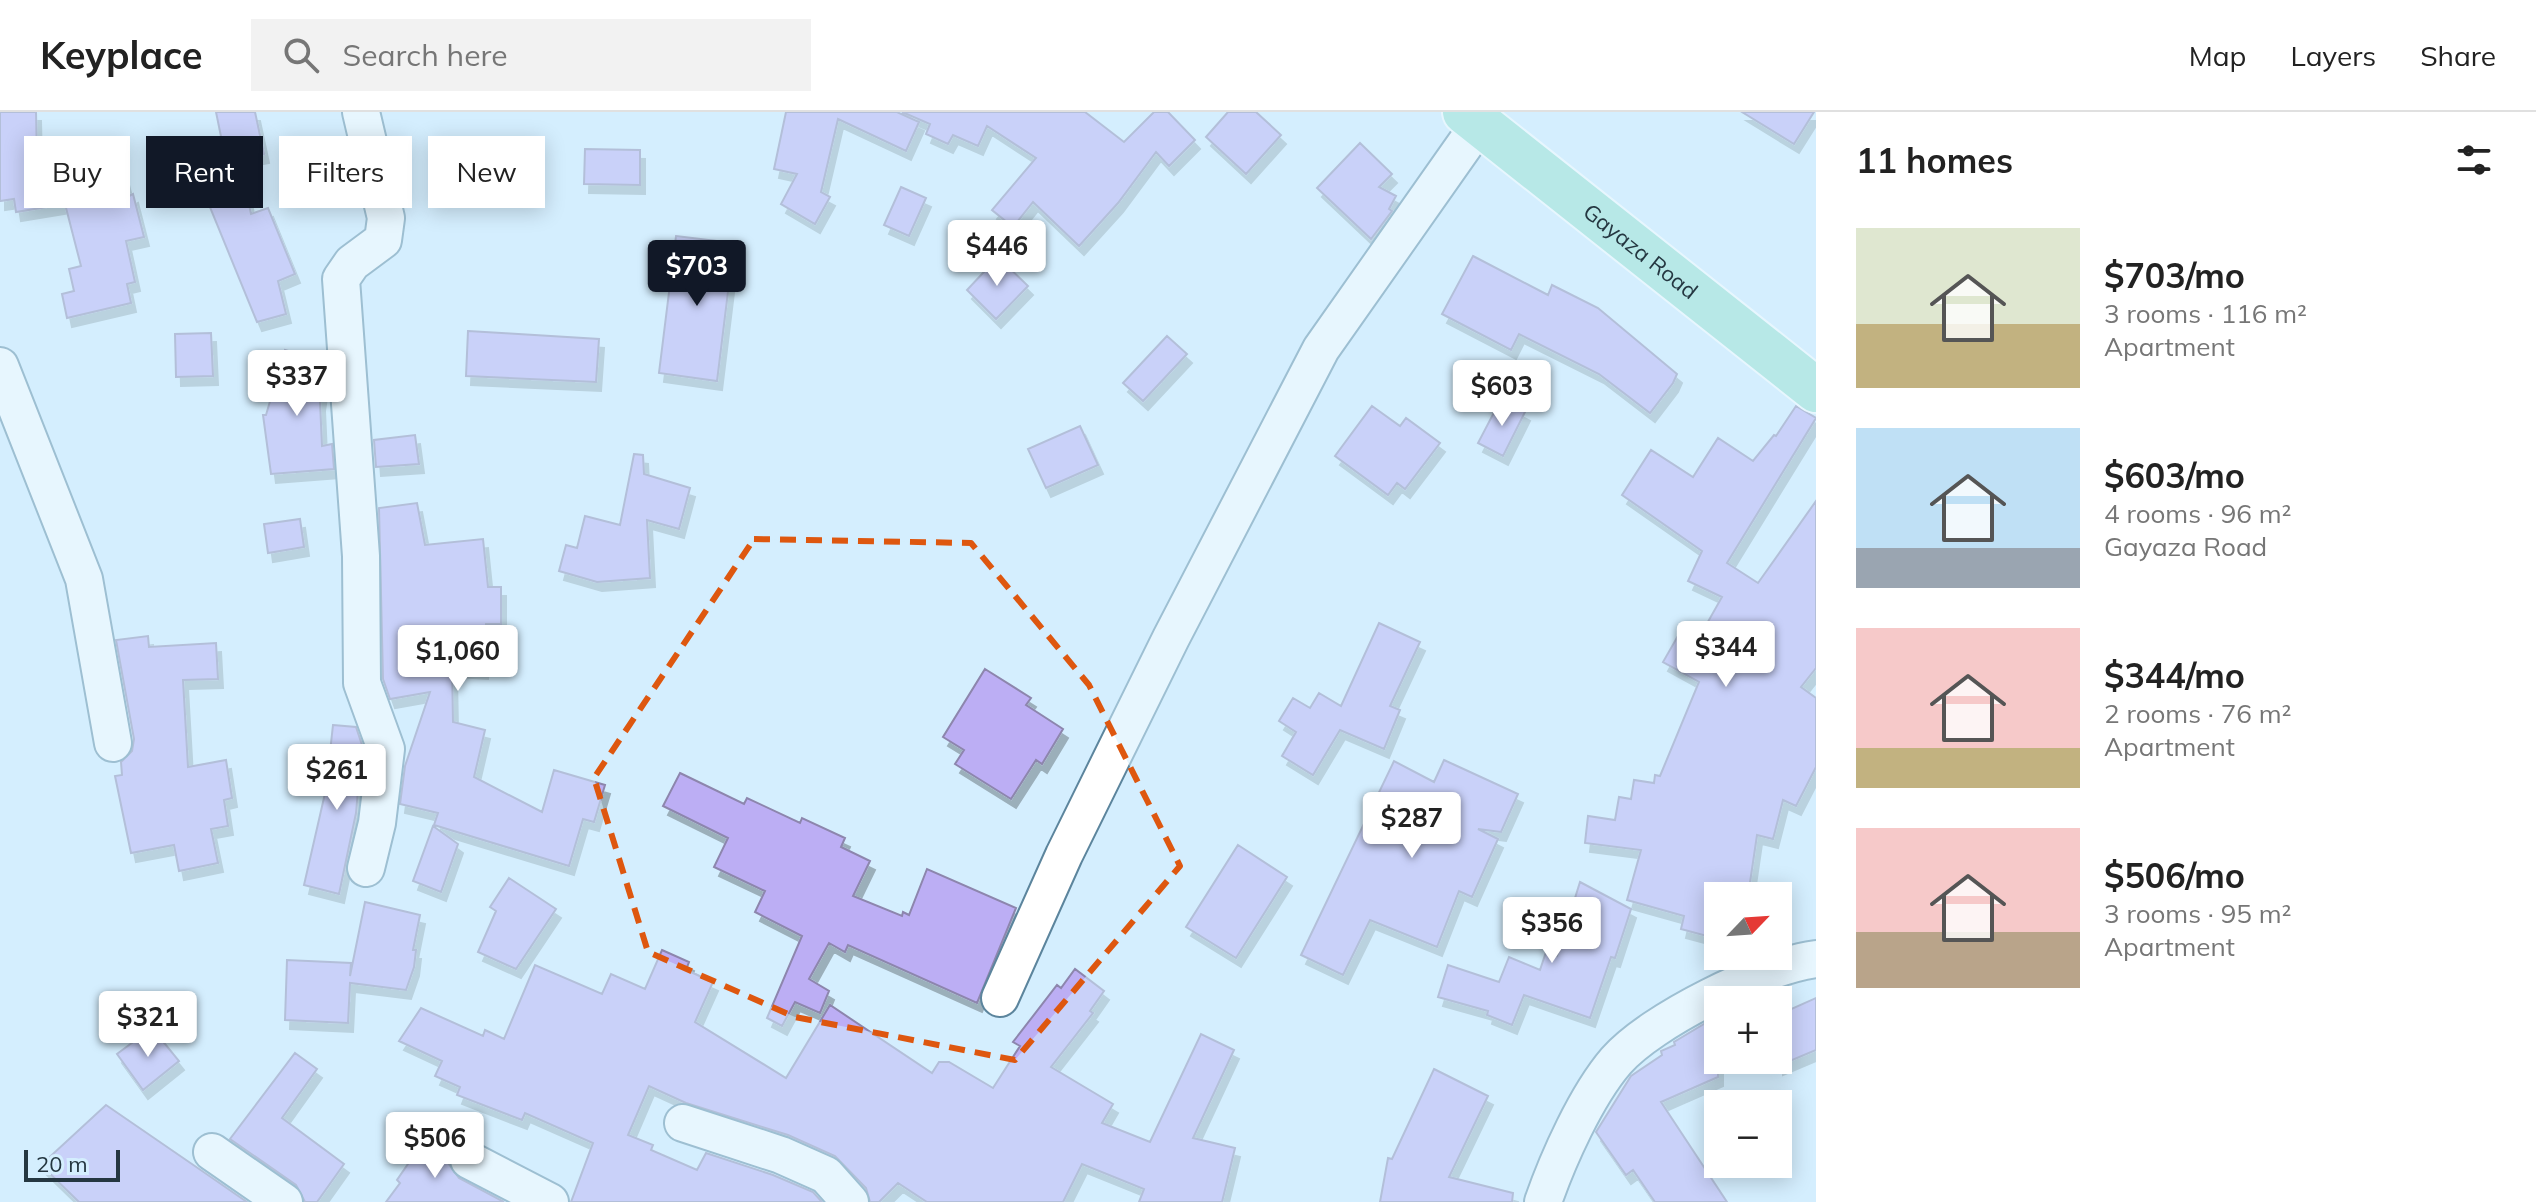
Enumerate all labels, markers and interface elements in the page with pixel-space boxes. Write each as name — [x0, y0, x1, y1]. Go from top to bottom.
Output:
search box — [251, 19, 811, 91]
text: Keyplace — [40, 31, 203, 79]
icon: search — [279, 33, 323, 77]
text: Search here — [343, 36, 508, 74]
text: Map — [2189, 38, 2246, 73]
text: Layers — [2290, 38, 2376, 73]
text: Share — [2420, 38, 2496, 73]
chip: Buy — [24, 136, 130, 208]
chip: Rent — [146, 136, 263, 208]
chip: Filters — [279, 136, 412, 208]
chip: New — [428, 136, 545, 208]
icon: filters — [2452, 138, 2496, 182]
text: 11 homes — [1856, 139, 2013, 182]
street label: Gayaza Road — [1578, 197, 1703, 305]
pin: $446 — [950, 220, 1044, 288]
text: $446 — [966, 229, 1028, 262]
pin: $703 — [650, 240, 744, 308]
text: $703 — [666, 249, 728, 282]
text: $703/mo — [2104, 254, 2245, 297]
icon: home — [1920, 260, 2016, 356]
text: 3 rooms · 116 m² — [2104, 297, 2307, 330]
text: Apartment — [2104, 330, 2235, 363]
pin: $337 — [250, 350, 344, 418]
text: $337 — [266, 359, 328, 392]
pin: $603 — [1455, 360, 1549, 428]
text: $603 — [1471, 369, 1533, 402]
text: $603/mo — [2104, 454, 2245, 497]
icon: home — [1920, 460, 2016, 556]
text: 4 rooms · 96 m² — [2104, 497, 2291, 530]
text: Gayaza Road — [2104, 530, 2267, 563]
pin: $344 — [1679, 621, 1773, 689]
pin: $1,060 — [393, 625, 523, 693]
text: $344 — [1695, 630, 1757, 663]
text: $1,060 — [416, 634, 500, 667]
text: $344/mo — [2104, 654, 2245, 697]
icon: home — [1920, 660, 2016, 756]
text: 2 rooms · 76 m² — [2104, 697, 2291, 730]
text: Apartment — [2104, 730, 2235, 763]
pin: $261 — [290, 744, 384, 812]
text: $261 — [306, 753, 368, 786]
pin: $287 — [1365, 792, 1459, 860]
text: $287 — [1381, 801, 1443, 834]
text: $506/mo — [2104, 854, 2245, 897]
icon: home — [1920, 860, 2016, 956]
north arrow — [1704, 882, 1792, 970]
map controls — [1704, 882, 1792, 1178]
pin: $356 — [1505, 897, 1599, 965]
text: 3 rooms · 95 m² — [2104, 897, 2291, 930]
text: $356 — [1521, 906, 1583, 939]
text: Apartment — [2104, 930, 2235, 963]
button: + — [1704, 986, 1792, 1074]
pin: $321 — [101, 991, 195, 1059]
text: $321 — [117, 1000, 179, 1033]
button: − — [1704, 1090, 1792, 1178]
pin: $506 — [388, 1112, 482, 1180]
text: $506 — [404, 1121, 466, 1154]
scale bar — [24, 1146, 120, 1182]
text: 20 m — [36, 1150, 87, 1178]

